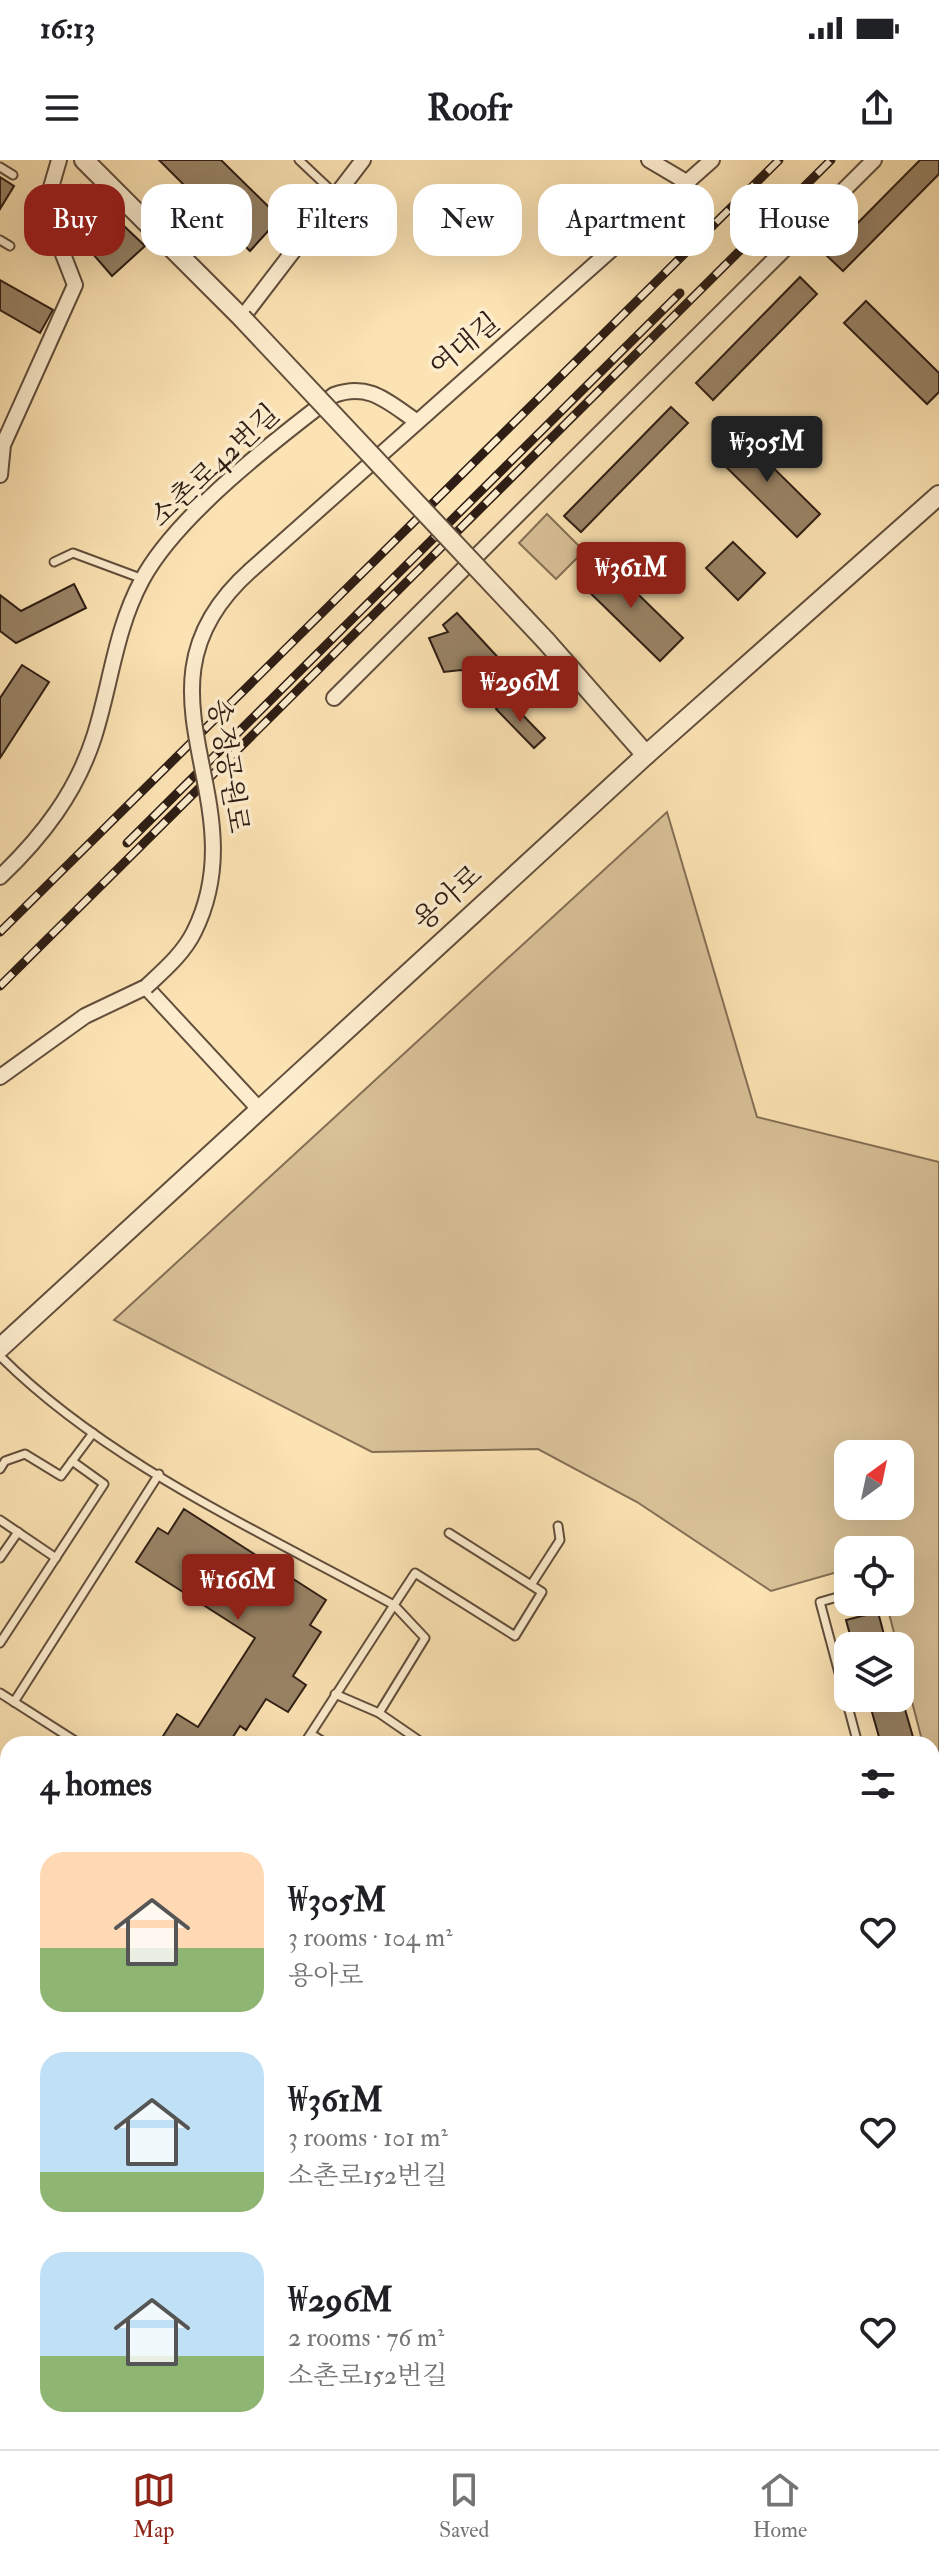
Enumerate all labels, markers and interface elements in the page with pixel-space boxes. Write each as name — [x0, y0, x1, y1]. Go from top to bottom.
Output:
text: 16:13 — [40, 10, 95, 47]
icon: menu — [40, 86, 84, 130]
text: Roofr — [427, 86, 512, 131]
icon: share — [855, 86, 899, 130]
chip: Buy — [24, 184, 125, 256]
chip: Rent — [141, 184, 252, 256]
chip: Filters — [268, 184, 397, 256]
chip: New — [413, 184, 522, 256]
chip: Apartment — [538, 184, 714, 256]
chip: House — [730, 184, 858, 256]
street label: 여대길 — [423, 306, 507, 384]
street label: 소촌로42번길 — [143, 397, 287, 535]
pin: ₩305M — [711, 416, 823, 484]
text: ₩305M — [729, 426, 805, 458]
pin: ₩361M — [575, 542, 687, 610]
text: ₩361M — [595, 552, 667, 584]
pin: ₩296M — [464, 656, 576, 724]
text: ₩296M — [480, 666, 560, 698]
street label: 송정공원로 — [200, 696, 256, 836]
street label: 용아로 — [406, 858, 490, 938]
north arrow — [834, 1440, 914, 1520]
map controls — [834, 1440, 914, 1712]
button: locate — [834, 1536, 914, 1616]
pin: ₩166M — [182, 1554, 294, 1622]
text: ₩166M — [200, 1564, 276, 1596]
button: layers — [834, 1632, 914, 1712]
icon: filters — [856, 1762, 900, 1806]
text: 4 homes — [40, 1763, 152, 1806]
text: ₩305M — [288, 1879, 386, 1922]
icon: home — [104, 1884, 200, 1980]
icon: heart — [856, 1910, 900, 1954]
text: 3 rooms · 104 m² — [288, 1922, 453, 1954]
text: 용아로 — [288, 1960, 363, 1992]
text: ₩361M — [288, 2079, 383, 2122]
icon: home — [104, 2084, 200, 2180]
icon: heart — [856, 2110, 900, 2154]
text: 3 rooms · 101 m² — [288, 2122, 448, 2154]
text: 소촌로152번길 — [288, 2160, 447, 2192]
text: ₩296M — [288, 2279, 393, 2322]
icon: home — [104, 2284, 200, 2380]
icon: heart — [856, 2310, 900, 2354]
text: 2 rooms · 76 m² — [288, 2322, 444, 2354]
text: 소촌로152번길 — [288, 2360, 447, 2392]
tab: Map — [132, 2468, 176, 2544]
tab: Saved — [439, 2468, 489, 2544]
tab: Home — [753, 2468, 807, 2544]

